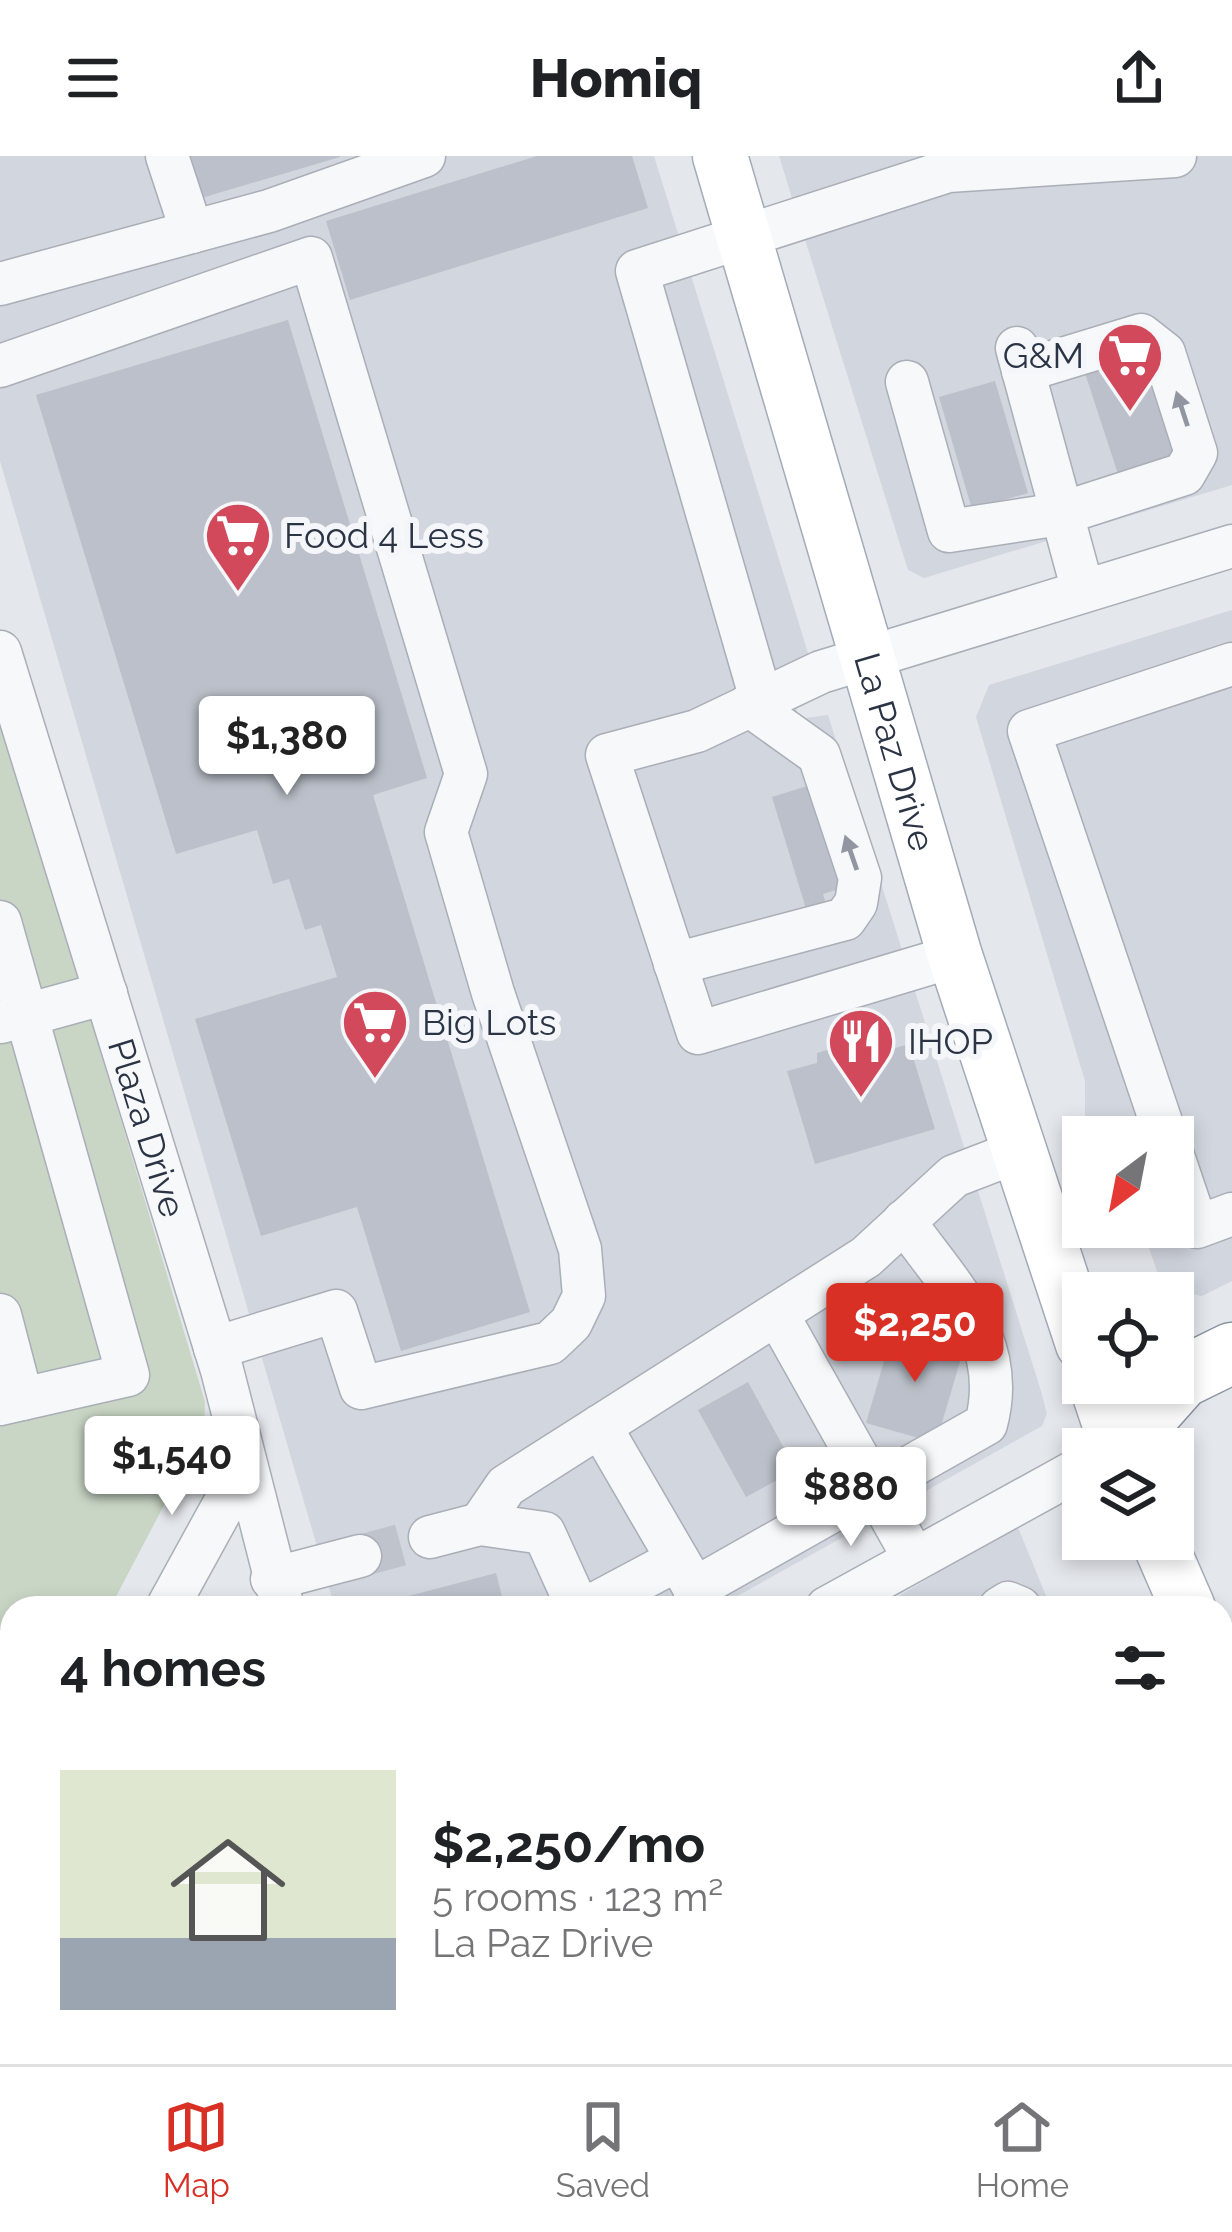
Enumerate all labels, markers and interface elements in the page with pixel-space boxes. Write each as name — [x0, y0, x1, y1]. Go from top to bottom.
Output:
icon: menu — [60, 45, 126, 111]
icon: share — [1106, 45, 1172, 111]
text: Homiq — [530, 46, 702, 110]
supermarket icon: G&M — [1095, 320, 1165, 414]
place label: G&M — [1003, 334, 1084, 376]
one-way arrow — [1172, 390, 1191, 427]
supermarket icon: Food 4 Less — [203, 500, 273, 594]
place label: Food 4 Less — [284, 514, 484, 556]
street label: La Paz Drive — [846, 648, 944, 856]
pin: $1,380 — [189, 696, 385, 798]
text: $1,380 — [226, 712, 348, 758]
one-way arrow — [841, 834, 860, 871]
supermarket icon: Big Lots — [340, 987, 410, 1081]
place label: Big Lots — [422, 1001, 556, 1043]
restaurant icon: IHOP — [826, 1006, 896, 1100]
place label: IHOP — [908, 1020, 993, 1062]
street label: Plaza Drive — [100, 1034, 194, 1222]
north arrow — [1062, 1116, 1194, 1248]
map controls — [1062, 1116, 1194, 1560]
button: locate — [1062, 1272, 1194, 1404]
pin: $2,250 — [817, 1283, 1013, 1385]
text: $2,250 — [853, 1299, 977, 1345]
pin: $1,540 — [74, 1416, 270, 1518]
button: layers — [1062, 1428, 1194, 1560]
text: $1,540 — [112, 1432, 232, 1478]
pin: $880 — [780, 1447, 922, 1549]
text: $880 — [803, 1463, 899, 1509]
icon: filters — [1107, 1635, 1173, 1701]
text: 4 homes — [60, 1638, 266, 1698]
text: $2,250/mo — [432, 1814, 705, 1874]
icon: home — [156, 1818, 300, 1962]
text: 5 rooms · 123 m² — [432, 1874, 723, 1920]
text: La Paz Drive — [432, 1920, 653, 1966]
tab: Map — [163, 2094, 230, 2205]
tab: Saved — [556, 2094, 650, 2205]
tab: Home — [976, 2094, 1069, 2205]

